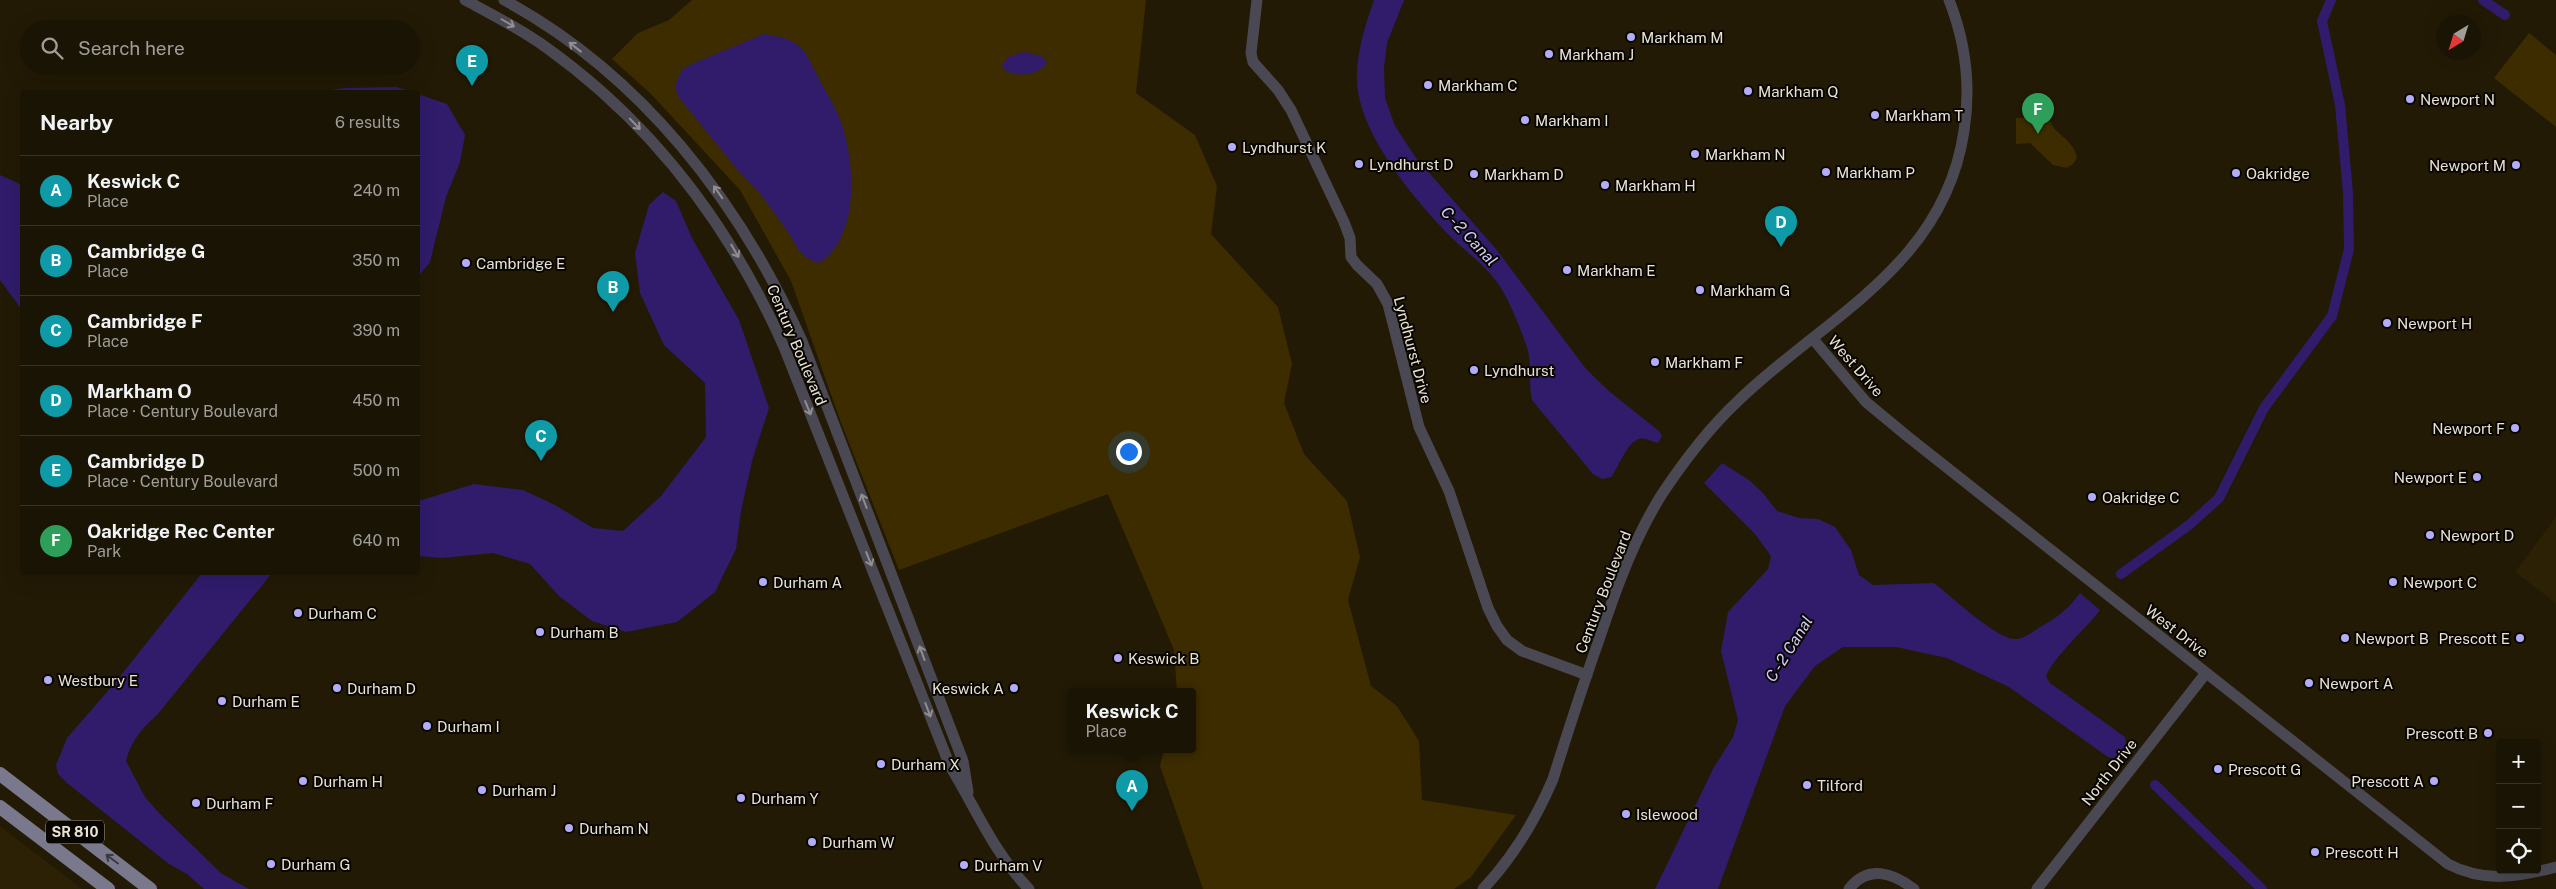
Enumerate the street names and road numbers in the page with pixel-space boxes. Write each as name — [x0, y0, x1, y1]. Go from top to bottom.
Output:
street label: Century Boulevard — [764, 282, 830, 408]
street label: Lyndhurst Drive — [1391, 295, 1435, 405]
street label: West Drive — [1825, 332, 1887, 400]
street label: Century Boulevard — [1572, 528, 1634, 656]
street label: West Drive — [2142, 601, 2212, 661]
street label: North Drive — [2078, 735, 2140, 809]
road number: SR 810 — [46, 820, 104, 844]

